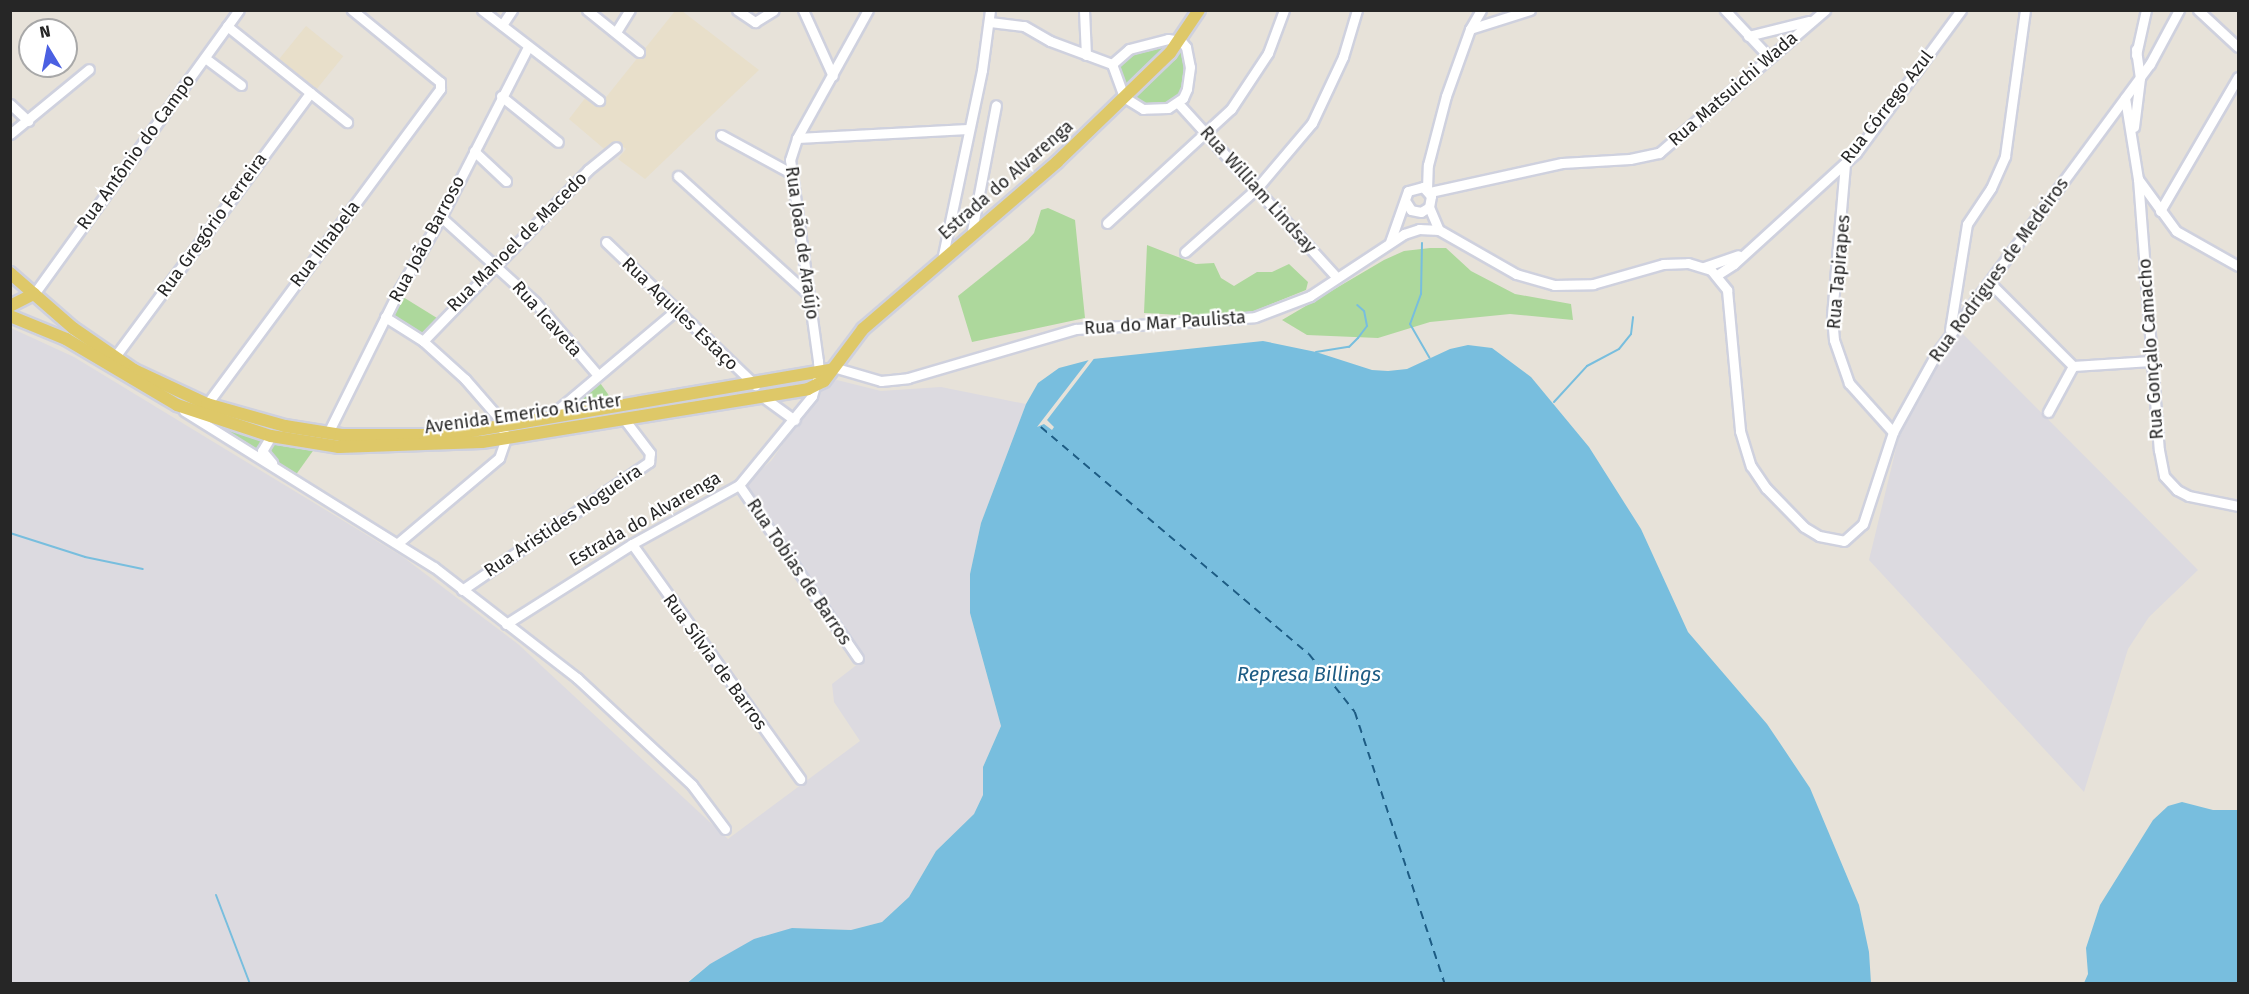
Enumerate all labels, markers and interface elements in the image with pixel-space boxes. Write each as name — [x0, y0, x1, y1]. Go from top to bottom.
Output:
north arrow — [18, 18, 78, 78]
text: N — [38, 21, 52, 42]
street label: Rua Matsuichi Wada — [1664, 27, 1802, 151]
street label: Rua Córrego Azul — [1836, 46, 1938, 168]
street label: Rua Antônio do Campo — [72, 70, 200, 234]
street label: Estrada do Alvarenga — [934, 116, 1078, 244]
street label: Rua William Lindsay — [1195, 122, 1321, 258]
street label: Rua Gregório Ferreira — [152, 149, 272, 301]
street label: Rua João de Araújo — [781, 165, 823, 321]
street label: Rua Manoel de Macedo — [443, 168, 591, 316]
street label: Rua João Barroso — [385, 172, 469, 306]
street label: Rua Rodrigues de Medeiros — [1925, 174, 2073, 366]
street label: Rua Ilhabela — [286, 197, 364, 291]
street label: Rua Tapirapes — [1823, 214, 1855, 330]
street label: Rua Aquiles Estaço — [617, 253, 743, 375]
street label: Rua Gonçalo Camacho — [2134, 258, 2168, 440]
street label: Rua Icaveta — [508, 277, 586, 361]
street label: Rua do Mar Paulista — [1083, 307, 1247, 339]
street label: Avenida Emerico Richter — [423, 390, 623, 438]
street label: Rua Aristides Nogueira — [480, 460, 646, 582]
street label: Estrada do Alvarenga — [565, 467, 725, 571]
street label: Rua Tobias de Barros — [742, 495, 856, 649]
street label: Rua Sílvia de Barros — [658, 590, 772, 734]
water label: Represa Billings — [1237, 662, 1381, 686]

